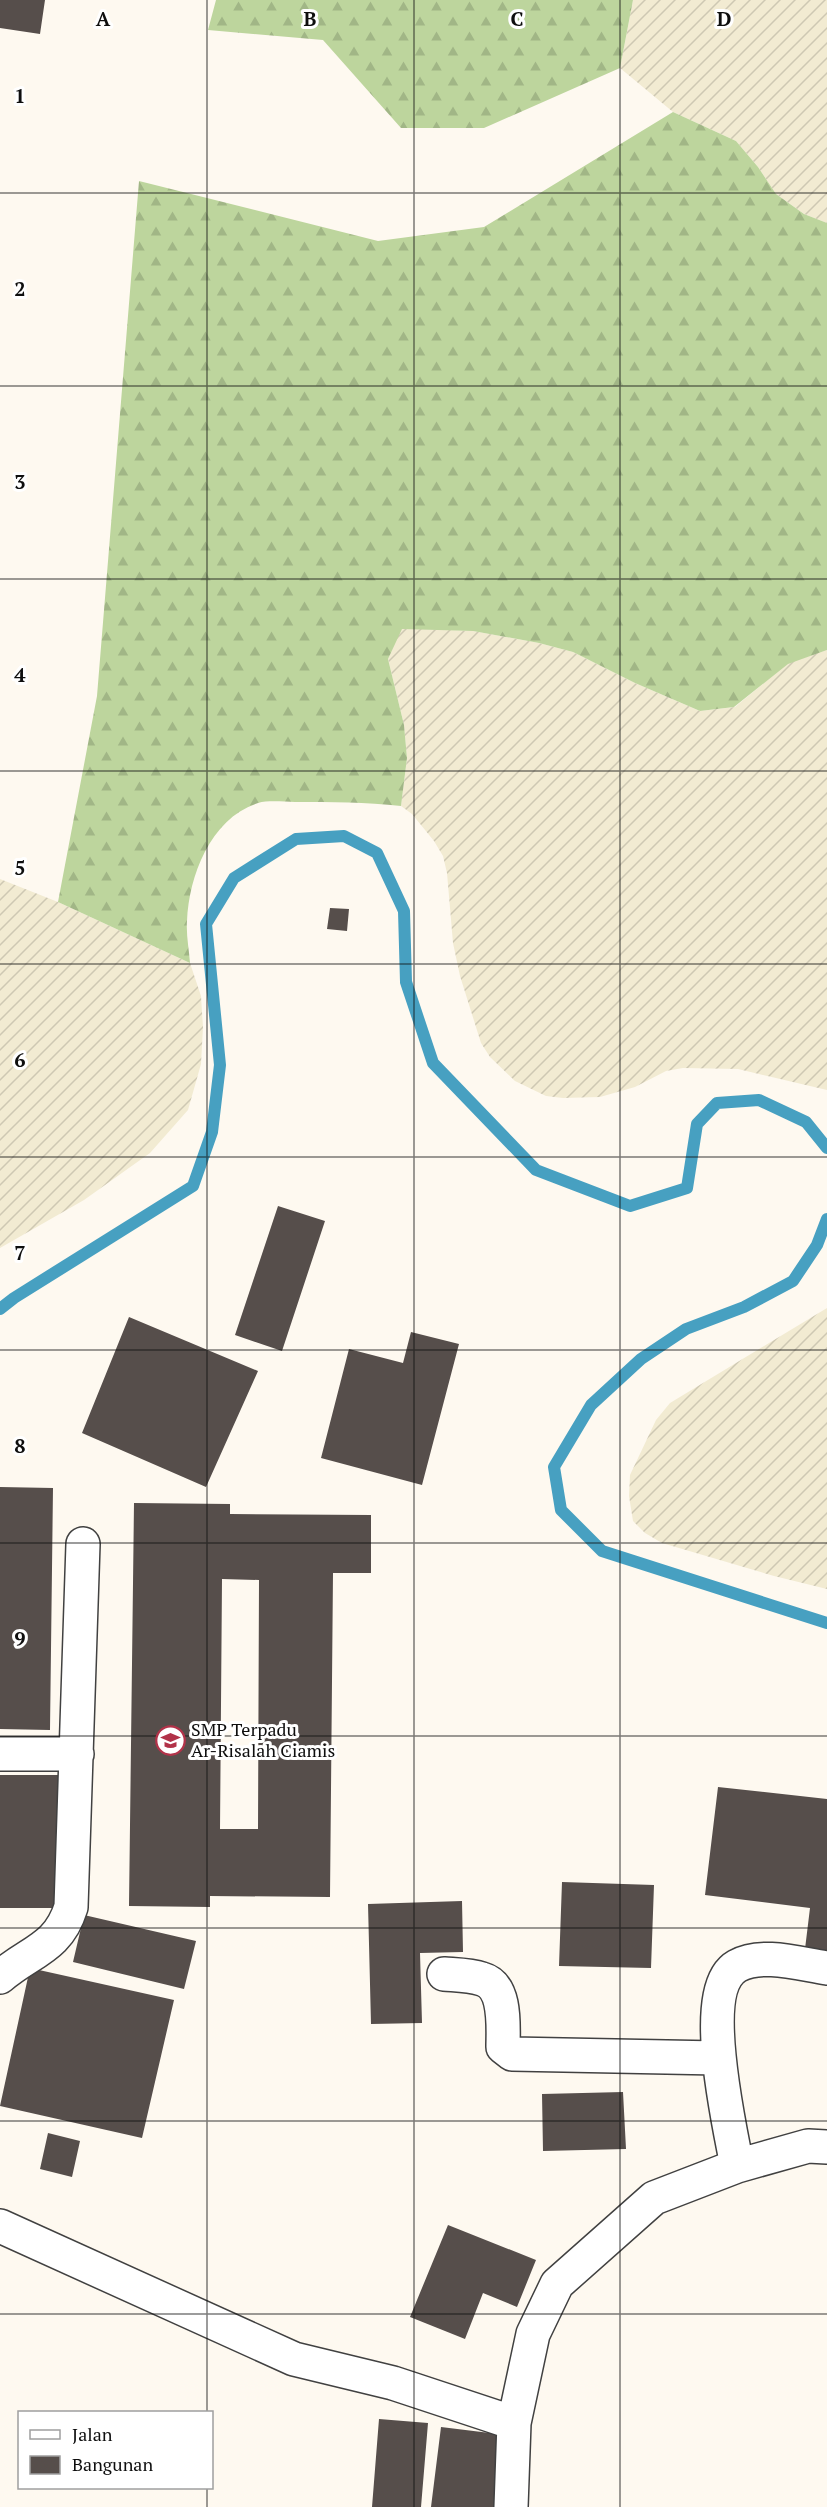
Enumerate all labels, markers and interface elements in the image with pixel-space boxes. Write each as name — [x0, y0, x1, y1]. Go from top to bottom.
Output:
text: A — [96, 5, 111, 32]
text: B — [304, 5, 317, 32]
text: C — [510, 5, 524, 32]
text: D — [717, 5, 731, 32]
text: 1 — [14, 82, 26, 109]
text: 2 — [14, 275, 26, 302]
text: 3 — [14, 468, 26, 495]
text: 4 — [14, 661, 26, 688]
text: 5 — [14, 854, 26, 881]
text: 6 — [14, 1046, 26, 1073]
text: 7 — [14, 1239, 26, 1266]
text: 8 — [14, 1432, 26, 1459]
text: 9 — [14, 1625, 26, 1652]
place label: SMP Terpadu Ar-Risalah Ciamis — [191, 1717, 335, 1762]
school or university icon: SMP Terpadu Ar-Risalah Ciamis — [154, 1724, 186, 1756]
legend — [18, 2411, 213, 2489]
text: Jalan — [72, 2422, 113, 2446]
text: Bangunan — [72, 2452, 153, 2476]

